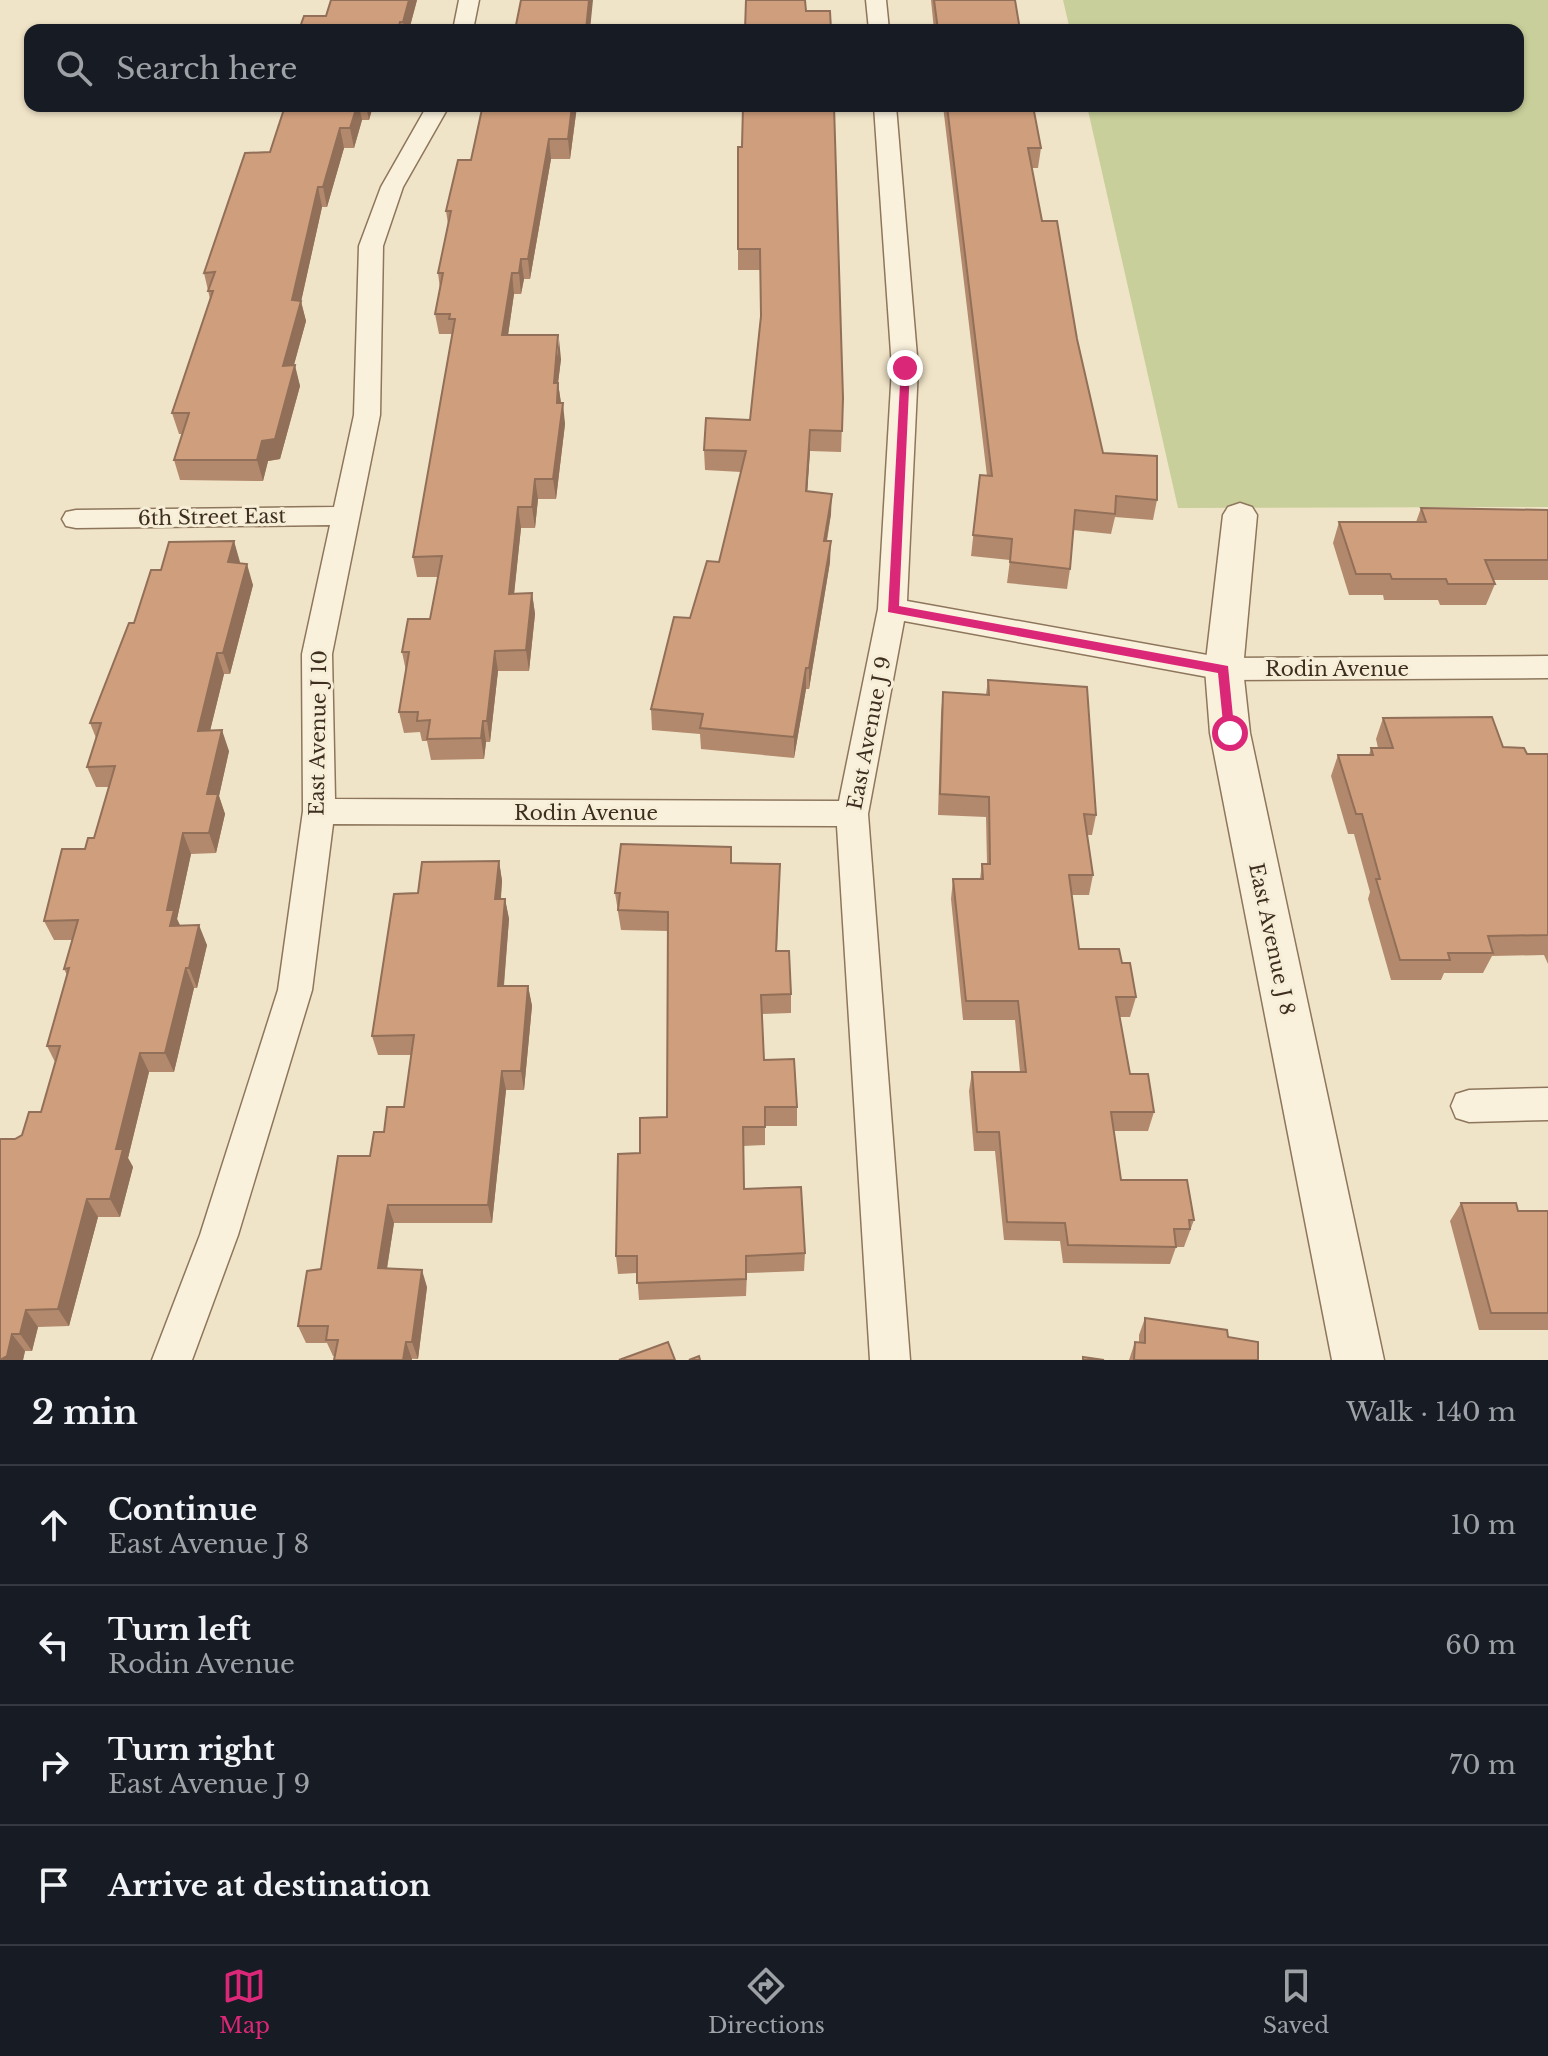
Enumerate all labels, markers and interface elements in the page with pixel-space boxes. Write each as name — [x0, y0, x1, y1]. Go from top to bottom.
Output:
search box — [24, 24, 1524, 112]
icon: search — [52, 46, 96, 90]
text: Search here — [116, 50, 297, 87]
route end — [887, 350, 923, 386]
street label: 6th Street East — [138, 504, 287, 530]
street label: East Avenue J 10 — [305, 650, 331, 816]
street label: East Avenue J 9 — [842, 654, 896, 812]
street label: Rodin Avenue — [1265, 657, 1409, 681]
route start — [1212, 715, 1248, 751]
street label: Rodin Avenue — [514, 801, 658, 825]
street label: East Avenue J 8 — [1244, 861, 1300, 1017]
text: 2 min — [32, 1391, 138, 1433]
text: Walk · 140 m — [1346, 1396, 1516, 1428]
text: Continue — [108, 1491, 257, 1528]
icon: ahead — [32, 1503, 76, 1547]
text: 10 m — [1450, 1509, 1516, 1541]
text: East Avenue J 8 — [108, 1528, 309, 1560]
text: Turn left — [108, 1611, 251, 1648]
icon: left — [32, 1623, 76, 1667]
text: 60 m — [1445, 1629, 1516, 1661]
text: Rodin Avenue — [108, 1648, 295, 1680]
text: Turn right — [108, 1731, 275, 1768]
icon: right — [32, 1743, 76, 1787]
text: 70 m — [1449, 1749, 1516, 1781]
text: East Avenue J 9 — [108, 1768, 310, 1800]
icon: arrive — [32, 1863, 76, 1907]
text: Arrive at destination — [108, 1867, 431, 1904]
tab: Map — [219, 1964, 270, 2039]
tab: Directions — [708, 1964, 825, 2039]
tab: Saved — [1263, 1964, 1329, 2039]

